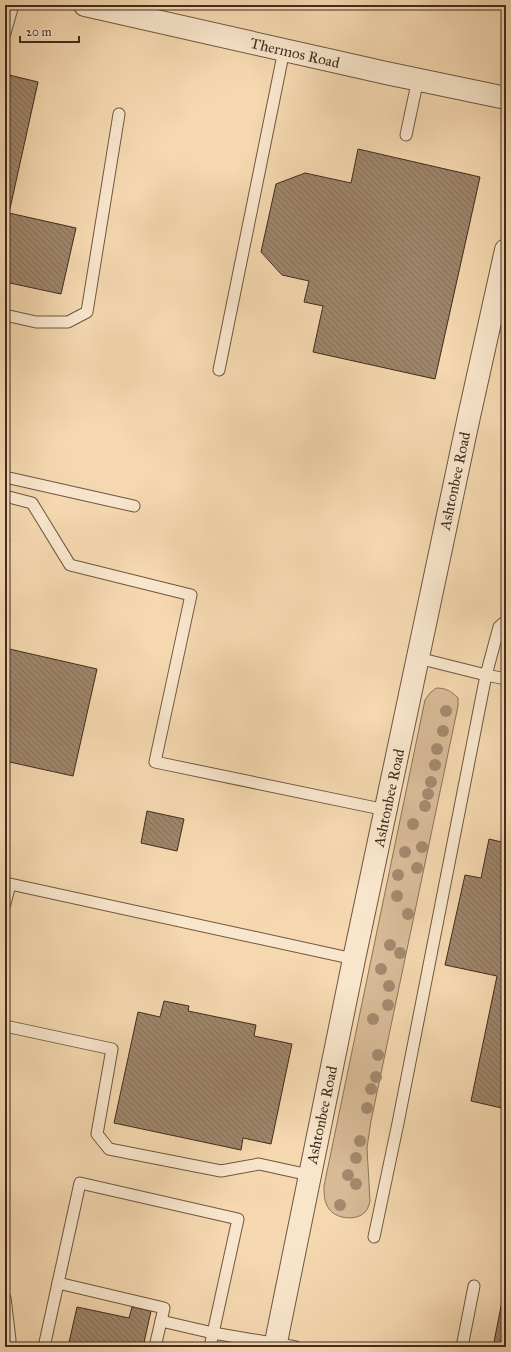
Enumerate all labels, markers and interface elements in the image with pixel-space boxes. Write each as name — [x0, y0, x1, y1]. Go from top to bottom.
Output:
scale bar — [20, 18, 79, 44]
text: 20 m — [26, 25, 52, 39]
street label: Thermos Road — [248, 34, 342, 72]
street label: Ashtonbee Road — [436, 430, 474, 533]
street label: Ashtonbee Road — [370, 747, 408, 850]
street label: Ashtonbee Road — [303, 1064, 341, 1167]

